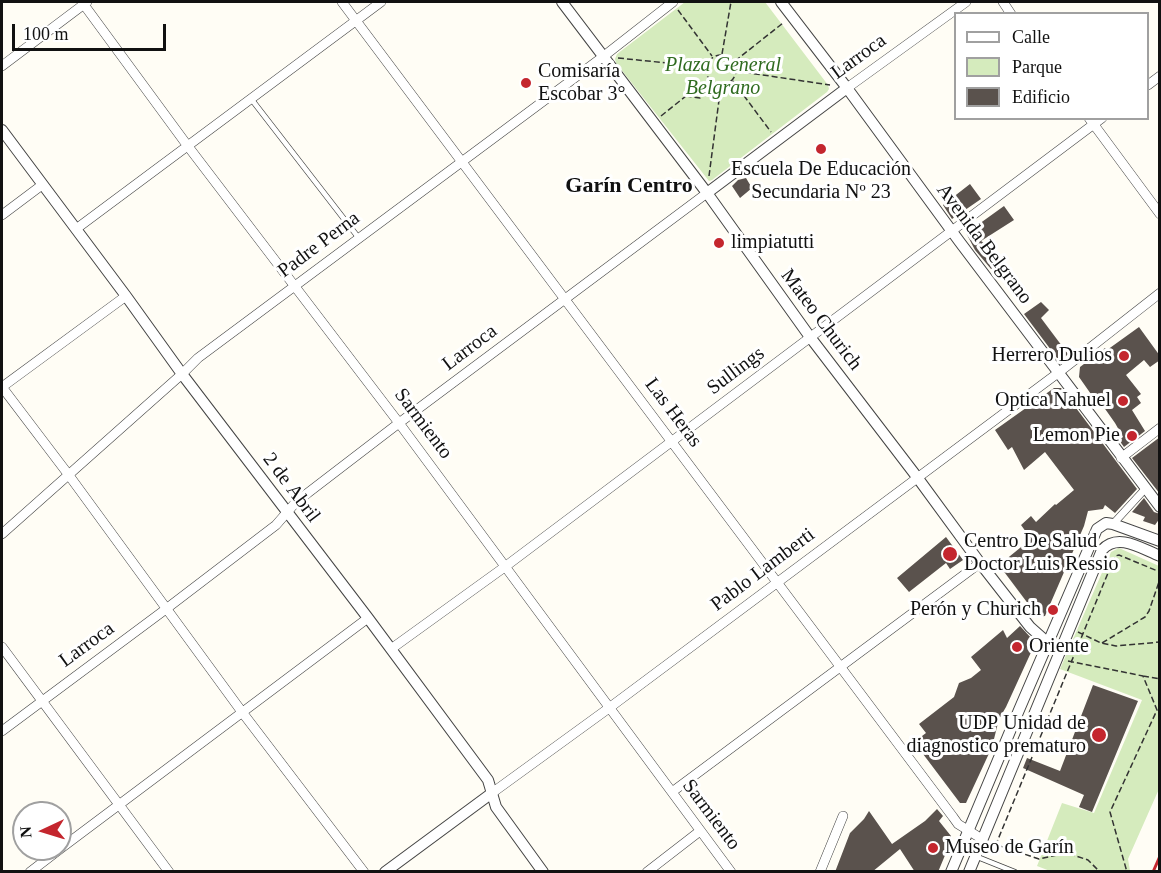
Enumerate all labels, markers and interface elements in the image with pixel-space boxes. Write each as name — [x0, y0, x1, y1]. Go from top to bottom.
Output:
scale bar — [15, 12, 170, 50]
legend — [954, 12, 1149, 120]
text: 100 m — [23, 24, 69, 44]
text: Calle — [1012, 27, 1050, 47]
street label: Larroca — [827, 29, 891, 85]
park label: Plaza General Belgrano — [665, 54, 781, 101]
text: Parque — [1012, 57, 1062, 77]
place label: Comisaría Escobar 3° — [538, 60, 625, 107]
marker: Comisaría Escobar 3° — [519, 76, 533, 90]
text: Edificio — [1012, 87, 1070, 107]
marker: Escuela De Educación Secundaria Nº 23 — [814, 142, 828, 156]
place label: Escuela De Educación Secundaria Nº 23 — [731, 158, 911, 205]
district label: Garín Centro — [565, 173, 693, 199]
street label: Avenida Belgrano — [931, 179, 1037, 309]
street label: Padre Perna — [273, 207, 365, 283]
place label: limpiatutti — [731, 231, 814, 255]
marker: limpiatutti — [712, 236, 726, 250]
street label: Mateo Churich — [775, 265, 867, 375]
street label: Larroca — [438, 320, 502, 376]
street label: Sullings — [703, 342, 769, 400]
place label: Herrero Dulios — [991, 344, 1112, 368]
marker: Herrero Dulios — [1117, 349, 1131, 363]
street label: Las Heras — [639, 374, 707, 452]
street label: Sarmiento — [389, 384, 457, 464]
place label: Optica Nahuel — [995, 389, 1111, 413]
marker: Optica Nahuel — [1116, 394, 1130, 408]
place label: Lemon Pie — [1033, 424, 1120, 448]
marker: Lemon Pie — [1125, 429, 1139, 443]
street label: 2 de Abril — [257, 448, 325, 528]
street label: Pablo Lamberti — [706, 523, 820, 617]
place label: Centro De Salud Doctor Luis Ressio — [964, 530, 1118, 577]
marker: Centro De Salud Doctor Luis Ressio — [941, 545, 959, 563]
place label: Perón y Churich — [910, 598, 1041, 622]
marker: Perón y Churich — [1046, 603, 1060, 617]
street label: Larroca — [55, 617, 119, 673]
place label: Oriente — [1029, 635, 1089, 659]
marker: Oriente — [1010, 640, 1024, 654]
place label: UDP Unidad de diagnostico prematuro — [907, 712, 1086, 759]
marker: UDP Unidad de diagnostico prematuro — [1090, 726, 1108, 744]
street label: Sarmiento — [677, 775, 745, 855]
north arrow — [12, 801, 72, 861]
text: N — [17, 826, 34, 839]
place label: Museo de Garín — [945, 836, 1074, 860]
marker: Museo de Garín — [926, 841, 940, 855]

